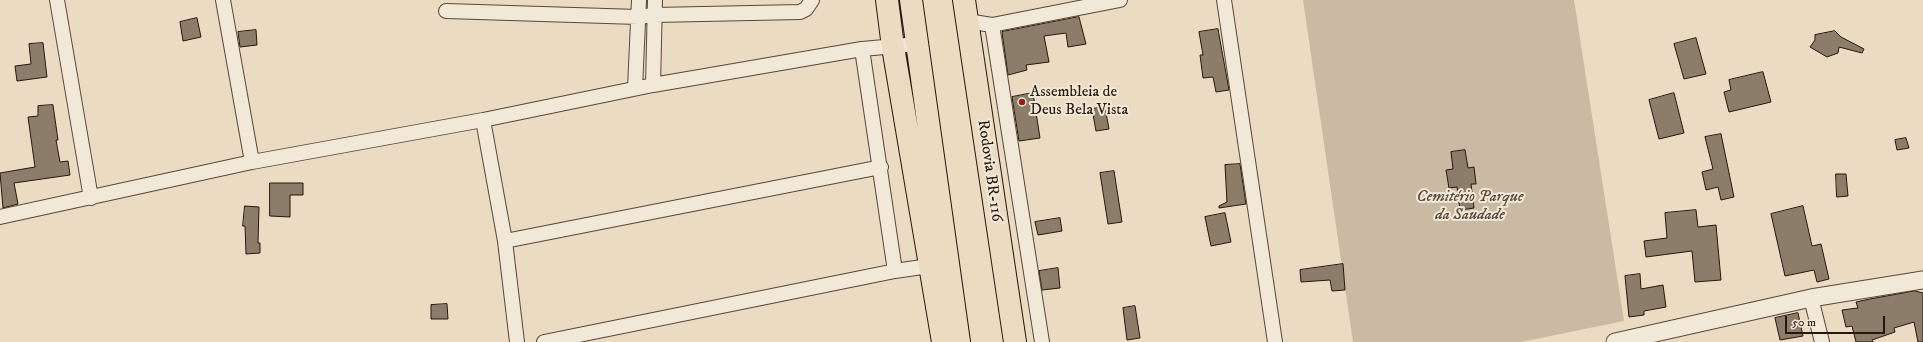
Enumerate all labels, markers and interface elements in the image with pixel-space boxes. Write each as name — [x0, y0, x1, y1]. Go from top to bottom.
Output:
place label: Assembleia de Deus Bela Vista — [1030, 83, 1128, 121]
marker: Assembleia de Deus Bela Vista — [1017, 97, 1027, 107]
street label: Rodovia BR-116 — [972, 119, 1006, 223]
park label: Cemitério Parque da Saudade — [1417, 188, 1523, 226]
scale bar — [1787, 308, 1887, 334]
text: 50 m — [1792, 315, 1816, 330]

